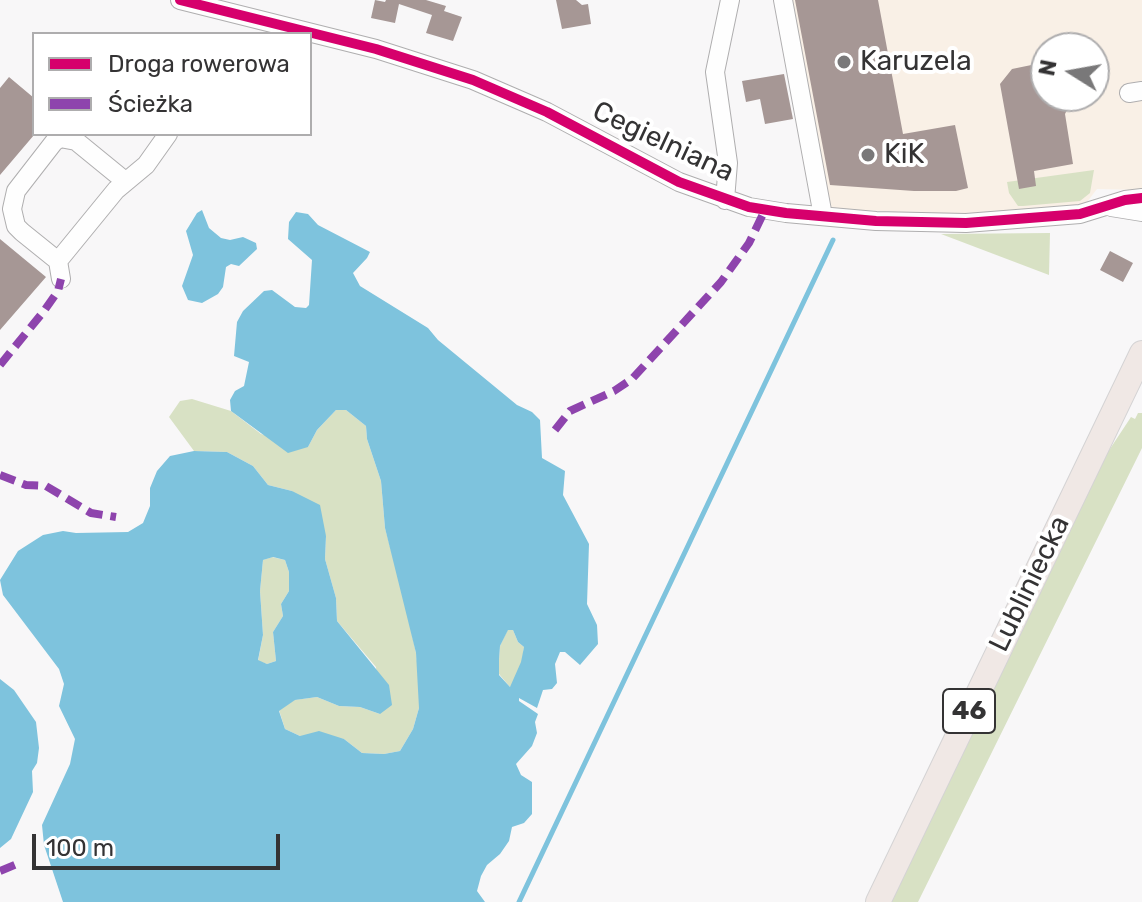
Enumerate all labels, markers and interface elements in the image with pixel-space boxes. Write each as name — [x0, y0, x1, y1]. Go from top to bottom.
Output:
legend — [32, 32, 312, 136]
north arrow — [1030, 32, 1110, 112]
place label: Karuzela — [860, 45, 972, 79]
text: Droga rowerowa — [108, 50, 290, 78]
marker: Karuzela — [835, 53, 853, 71]
text: N — [1033, 57, 1063, 78]
text: Ścieżka — [108, 90, 193, 118]
street label: Cegielniana — [587, 95, 739, 189]
place label: KiK — [884, 138, 924, 172]
marker: KiK — [859, 146, 877, 164]
street label: Lubliniecka — [983, 511, 1077, 657]
road number: 46 — [943, 689, 995, 733]
scale bar — [36, 818, 284, 868]
text: 100 m — [46, 834, 114, 862]

